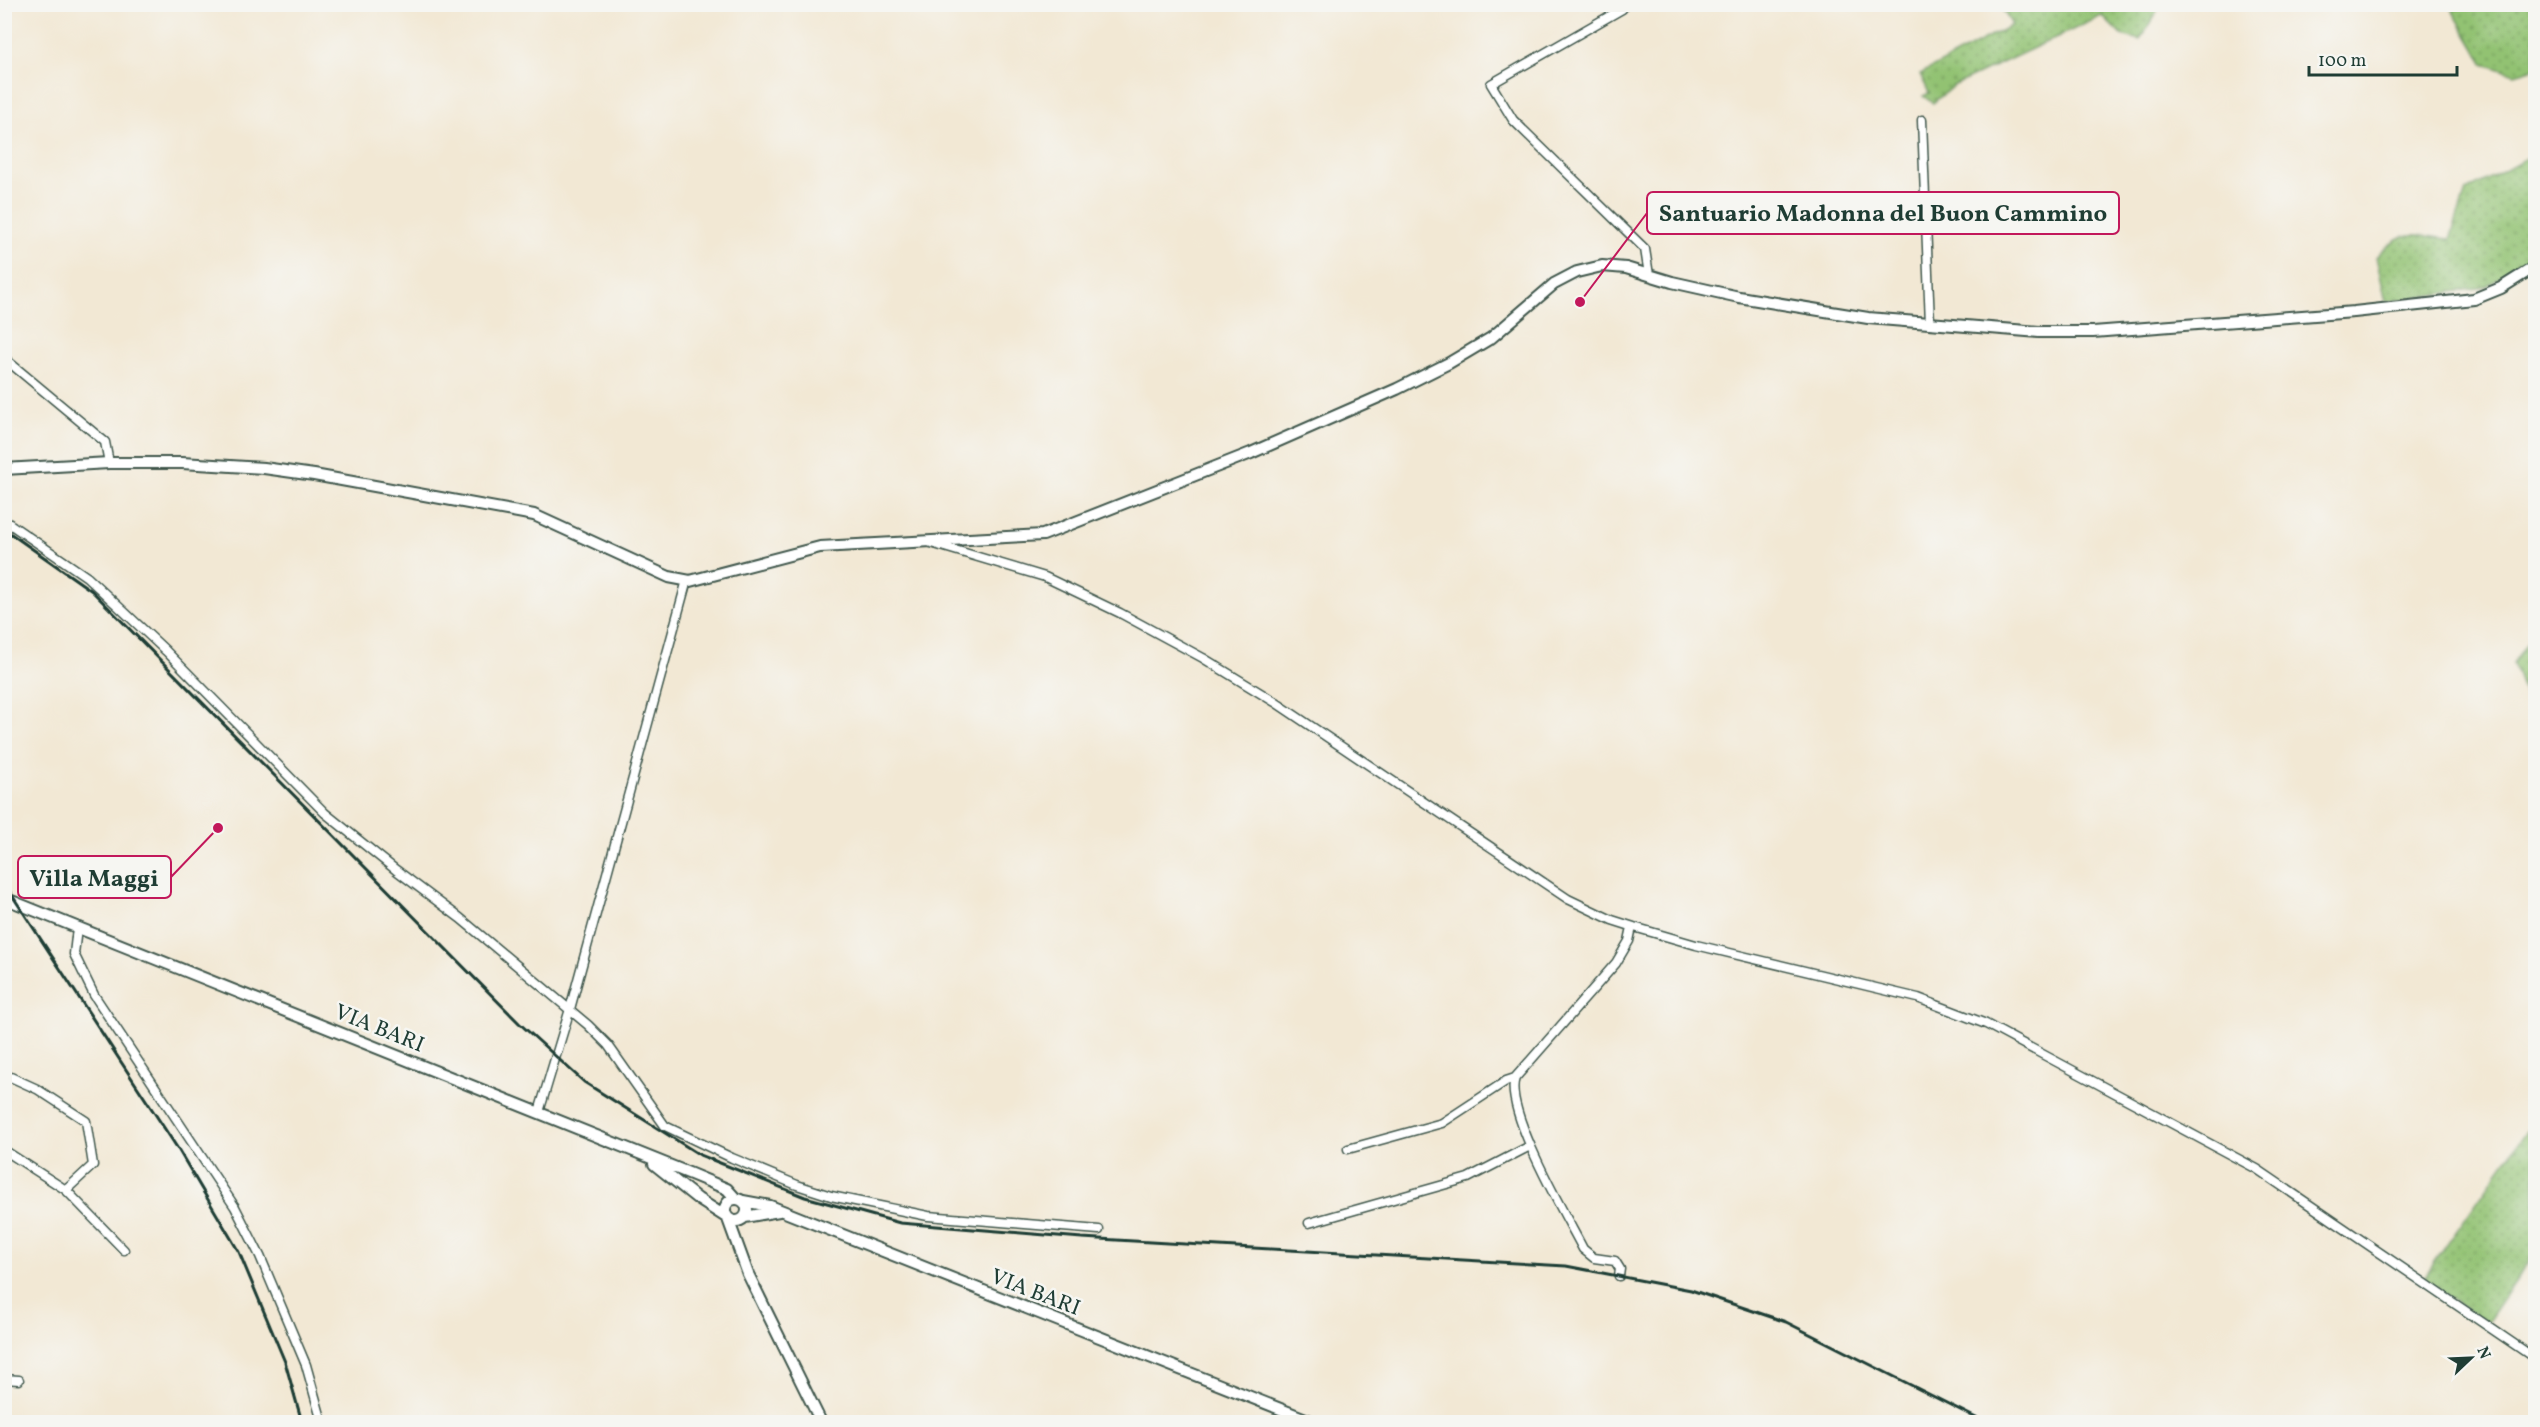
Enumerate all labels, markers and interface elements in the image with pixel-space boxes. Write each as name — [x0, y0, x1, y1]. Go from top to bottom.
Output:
scale bar — [2309, 39, 2458, 77]
text: 100 m — [2318, 49, 2367, 74]
callout: Santuario Madonna del Buon Cammino — [1647, 192, 2119, 234]
text: Santuario Madonna del Buon Cammino — [1659, 198, 2107, 232]
callout: Villa Maggi — [18, 856, 171, 898]
text: Villa Maggi — [29, 863, 159, 897]
street label: VIA BARI — [330, 997, 429, 1061]
street label: VIA BARI — [986, 1262, 1085, 1325]
north arrow — [2441, 1328, 2501, 1388]
text: N — [2471, 1343, 2496, 1363]

